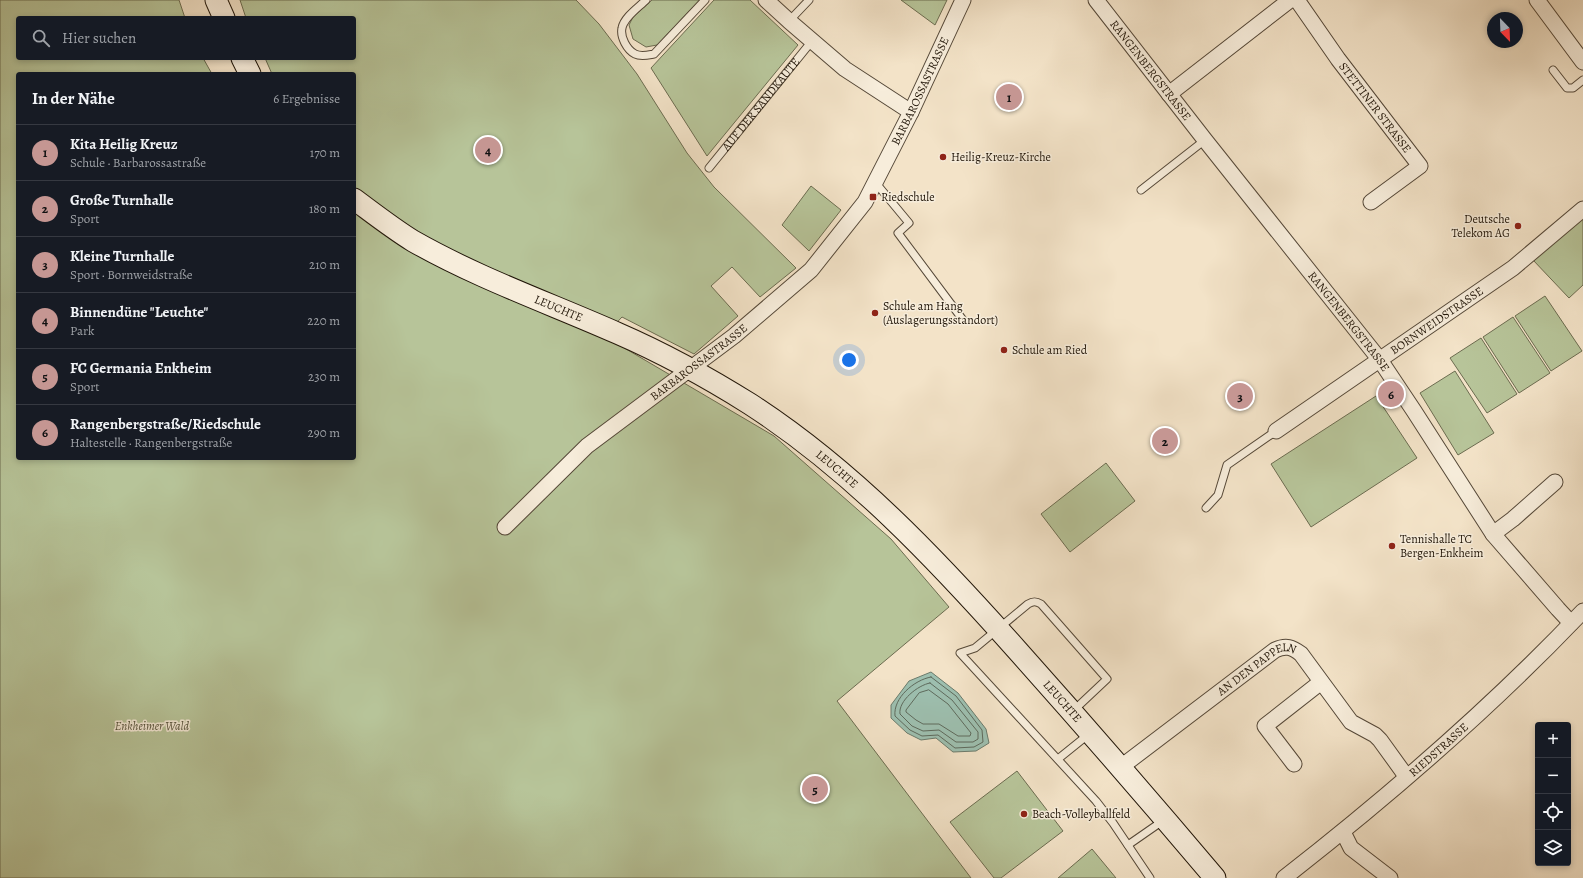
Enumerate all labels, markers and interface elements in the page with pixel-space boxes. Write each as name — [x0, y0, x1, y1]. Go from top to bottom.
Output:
north arrow — [1487, 12, 1523, 48]
search box — [16, 16, 356, 60]
street label: RANGENBERGSTRASSE — [1106, 17, 1195, 124]
icon: search — [30, 27, 52, 49]
text: Hier suchen — [62, 28, 136, 48]
street label: BARBAROSSASTRASSE — [887, 34, 953, 148]
street label: AUF DER SANDKAUTE — [717, 54, 803, 155]
street label: STETTINER STRASSE — [1335, 59, 1415, 156]
pin: 1 — [996, 82, 1022, 112]
text: In der Nähe — [32, 87, 115, 110]
text: 6 Ergebnisse — [273, 90, 340, 107]
text: Kita Heilig Kreuz — [70, 134, 178, 154]
pin: 4 — [475, 135, 501, 165]
text: 1 — [43, 144, 47, 161]
text: 170 m — [310, 144, 340, 161]
place label: Heilig-Kreuz-Kirche — [951, 149, 1051, 165]
marker: Heilig-Kreuz-Kirche — [938, 152, 948, 162]
text: Schule · Barbarossastraße — [70, 154, 206, 171]
place label: Riedschule — [881, 189, 935, 205]
text: Große Turnhalle — [70, 190, 174, 210]
marker: Riedschule — [868, 192, 878, 202]
text: 2 — [42, 200, 48, 217]
text: 180 m — [309, 200, 340, 217]
text: Sport — [70, 210, 100, 227]
place label: Deutsche Telekom AG — [1452, 211, 1510, 241]
marker: Deutsche Telekom AG — [1513, 221, 1523, 231]
text: Kleine Turnhalle — [70, 246, 174, 266]
text: 3 — [42, 256, 48, 273]
text: 210 m — [309, 256, 340, 273]
text: Sport · Bornweidstraße — [70, 266, 193, 283]
street label: RANGENBERGSTRASSE — [1304, 268, 1393, 375]
street label: BORNWEIDSTRASSE — [1387, 283, 1486, 358]
street label: LEUCHTE — [532, 291, 585, 326]
place label: Schule am Hang (Auslagerungsstandort) — [883, 298, 998, 328]
text: Binnendüne "Leuchte" — [70, 302, 208, 322]
marker: Schule am Hang (Auslagerungsstandort) — [870, 308, 880, 318]
text: 4 — [42, 312, 48, 329]
text: 220 m — [307, 312, 340, 329]
street label: BARBAROSSASTRASSE — [647, 320, 751, 404]
text: Park — [70, 322, 94, 339]
place label: Schule am Ried — [1012, 342, 1088, 358]
marker: Schule am Ried — [999, 345, 1009, 355]
your location — [839, 350, 859, 370]
text: FC Germania Enkheim — [70, 358, 212, 378]
text: 5 — [42, 368, 48, 385]
text: 230 m — [308, 368, 340, 385]
text: Sport — [70, 378, 100, 395]
pin: 6 — [1378, 379, 1404, 409]
pin: 3 — [1227, 381, 1253, 411]
text: Rangenbergstraße/Riedschule — [70, 414, 261, 434]
text: 6 — [42, 424, 48, 441]
text: 290 m — [308, 424, 340, 441]
pin: 2 — [1152, 426, 1178, 456]
text: Haltestelle · Rangenbergstraße — [70, 434, 232, 451]
street label: LEUCHTE — [812, 446, 862, 492]
place label: Tennishalle TC Bergen-Enkheim — [1400, 531, 1484, 561]
marker: Tennishalle TC Bergen-Enkheim — [1387, 541, 1397, 551]
street label: AN DEN PAPPELN — [1213, 639, 1299, 700]
street label: LEUCHTE — [1040, 677, 1085, 726]
park label: Enkheimer Wald — [115, 718, 190, 734]
street label: RIEDSTRASSE — [1406, 719, 1472, 780]
map controls — [1535, 722, 1571, 866]
button: + — [1535, 722, 1571, 758]
button: − — [1535, 758, 1571, 794]
pin: 5 — [802, 774, 828, 804]
button: locate — [1535, 794, 1571, 830]
place label: Beach-Volleyballfeld — [1032, 806, 1131, 822]
marker: Beach-Volleyballfeld — [1019, 809, 1029, 819]
button: layers — [1535, 830, 1571, 866]

